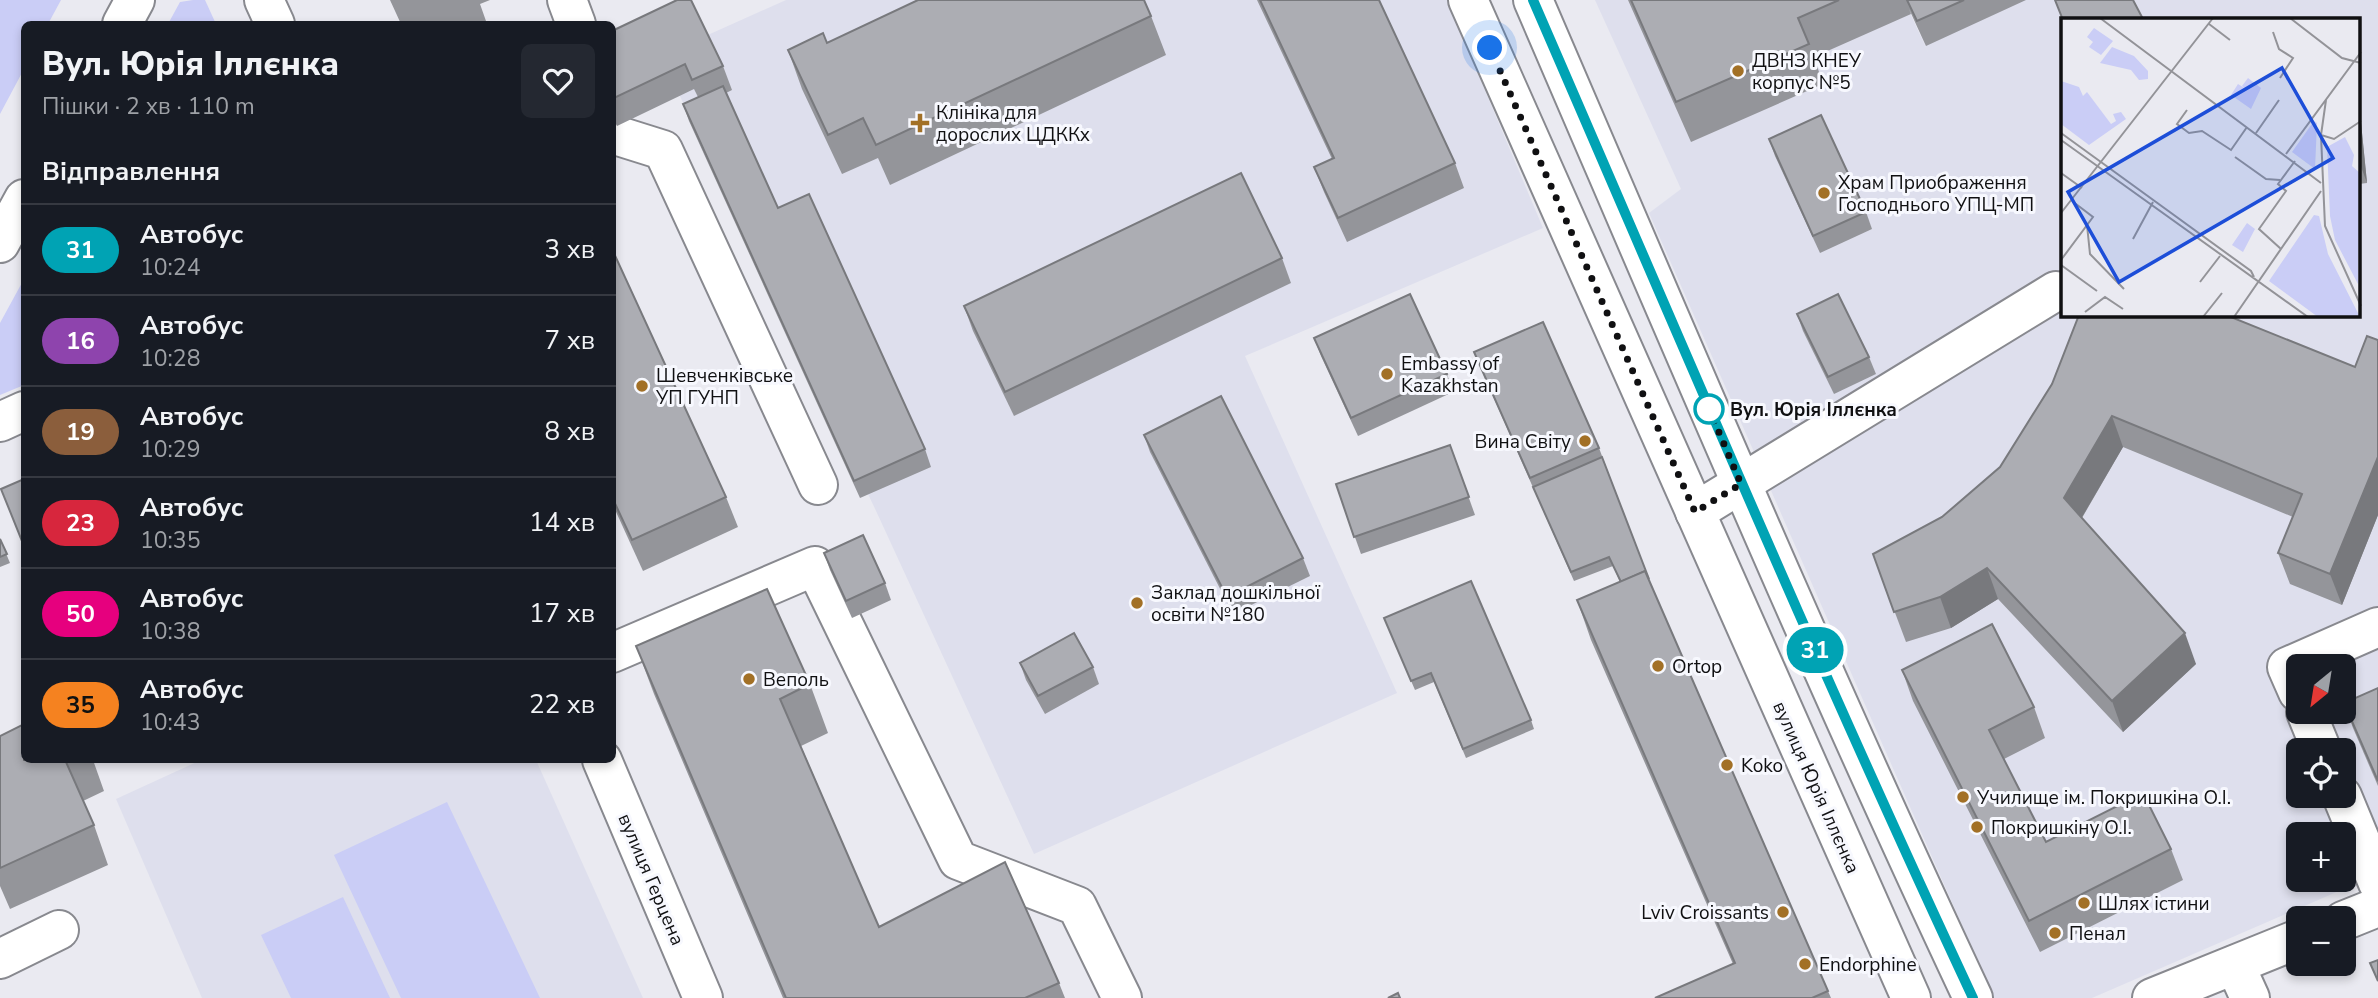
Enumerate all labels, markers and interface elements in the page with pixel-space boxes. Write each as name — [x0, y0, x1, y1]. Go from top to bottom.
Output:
inset map — [2061, 18, 2360, 317]
your location — [1472, 30, 1507, 65]
text: Вул. Юрія Іллєнка — [42, 42, 339, 87]
button: heart — [521, 44, 595, 118]
place label: ДВНЗ КНЕУ корпус №5 — [1752, 48, 1862, 96]
marker: ДВНЗ КНЕУ корпус №5 — [1730, 63, 1746, 79]
text: Пішки · 2 хв · 110 m — [42, 91, 255, 122]
place label: Клініка для дорослих ЦДККх — [936, 100, 1090, 148]
marker: Клініка для дорослих ЦДККх — [910, 113, 930, 133]
text: Відправлення — [42, 154, 220, 189]
place label: Храм Приображення Господнього УПЦ-МП — [1838, 170, 2034, 218]
marker: Храм Приображення Господнього УПЦ-МП — [1816, 185, 1832, 201]
text: Автобус — [140, 217, 243, 252]
text: 3 хв — [545, 232, 595, 267]
text: 31 — [66, 234, 95, 266]
text: 10:24 — [140, 252, 200, 283]
text: Автобус — [140, 308, 243, 343]
text: 7 хв — [545, 323, 595, 358]
text: 16 — [66, 325, 95, 357]
text: 10:28 — [140, 343, 200, 374]
place label: Embassy of Kazakhstan — [1401, 351, 1500, 399]
place label: Шевченківське УП ГУНП — [655, 363, 793, 411]
marker: Embassy of Kazakhstan — [1379, 366, 1395, 382]
marker: Шевченківське УП ГУНП — [634, 378, 650, 394]
marker: Вул. Юрія Іллєнка — [1694, 394, 1724, 424]
place label: Вул. Юрія Іллєнка — [1730, 397, 1897, 423]
text: Автобус — [140, 399, 243, 434]
text: 8 хв — [545, 414, 595, 449]
text: 19 — [66, 416, 95, 448]
place label: Вина Світу — [1475, 429, 1571, 455]
marker: Вина Світу — [1577, 433, 1593, 449]
text: 10:29 — [140, 434, 200, 465]
text: Автобус — [140, 490, 243, 525]
text: 14 хв — [529, 505, 595, 540]
text: 23 — [66, 507, 95, 539]
text: 10:35 — [140, 525, 200, 556]
place label: Заклад дошкільної освіти №180 — [1151, 580, 1320, 628]
text: Автобус — [140, 581, 243, 616]
marker: Заклад дошкільної освіти №180 — [1129, 595, 1145, 611]
text: 17 хв — [529, 596, 595, 631]
text: 50 — [66, 598, 95, 630]
text: 10:38 — [140, 616, 200, 647]
line badge: 31 — [1784, 627, 1846, 673]
text: 31 — [1801, 634, 1829, 666]
place label: Ortop — [1672, 654, 1722, 680]
north arrow — [2286, 654, 2356, 724]
map controls — [2286, 654, 2356, 976]
marker: Ortop — [1650, 658, 1666, 674]
place label: Веполь — [763, 667, 829, 693]
marker: Веполь — [741, 671, 757, 687]
text: Автобус — [140, 672, 243, 707]
text: 22 хв — [529, 687, 595, 722]
text: 35 — [66, 689, 95, 721]
street label: вулиця Юрія Іллєнка — [1766, 697, 1866, 878]
text: 10:43 — [140, 707, 200, 738]
button: locate — [2286, 738, 2356, 808]
place label: Koko — [1741, 753, 1783, 779]
marker: Koko — [1719, 757, 1735, 773]
place label: Училище ім. Покришкіна О.І. — [1976, 785, 2231, 811]
marker: Училище ім. Покришкіна О.І. — [1955, 789, 1971, 805]
street label: вулиця Герцена — [612, 809, 691, 949]
place label: Покришкіну О.І. — [1991, 815, 2132, 841]
marker: Покришкіну О.І. — [1969, 819, 1985, 835]
button: + — [2286, 822, 2356, 892]
place label: Шлях істини — [2098, 891, 2210, 917]
marker: Шлях істини — [2076, 895, 2092, 911]
place label: Lviv Croissants — [1641, 900, 1769, 926]
marker: Lviv Croissants — [1775, 904, 1791, 920]
button: − — [2286, 906, 2356, 976]
place label: Пенал — [2069, 921, 2126, 947]
marker: Пенал — [2047, 925, 2063, 941]
place label: Endorphine — [1819, 952, 1917, 978]
marker: Endorphine — [1797, 956, 1813, 972]

